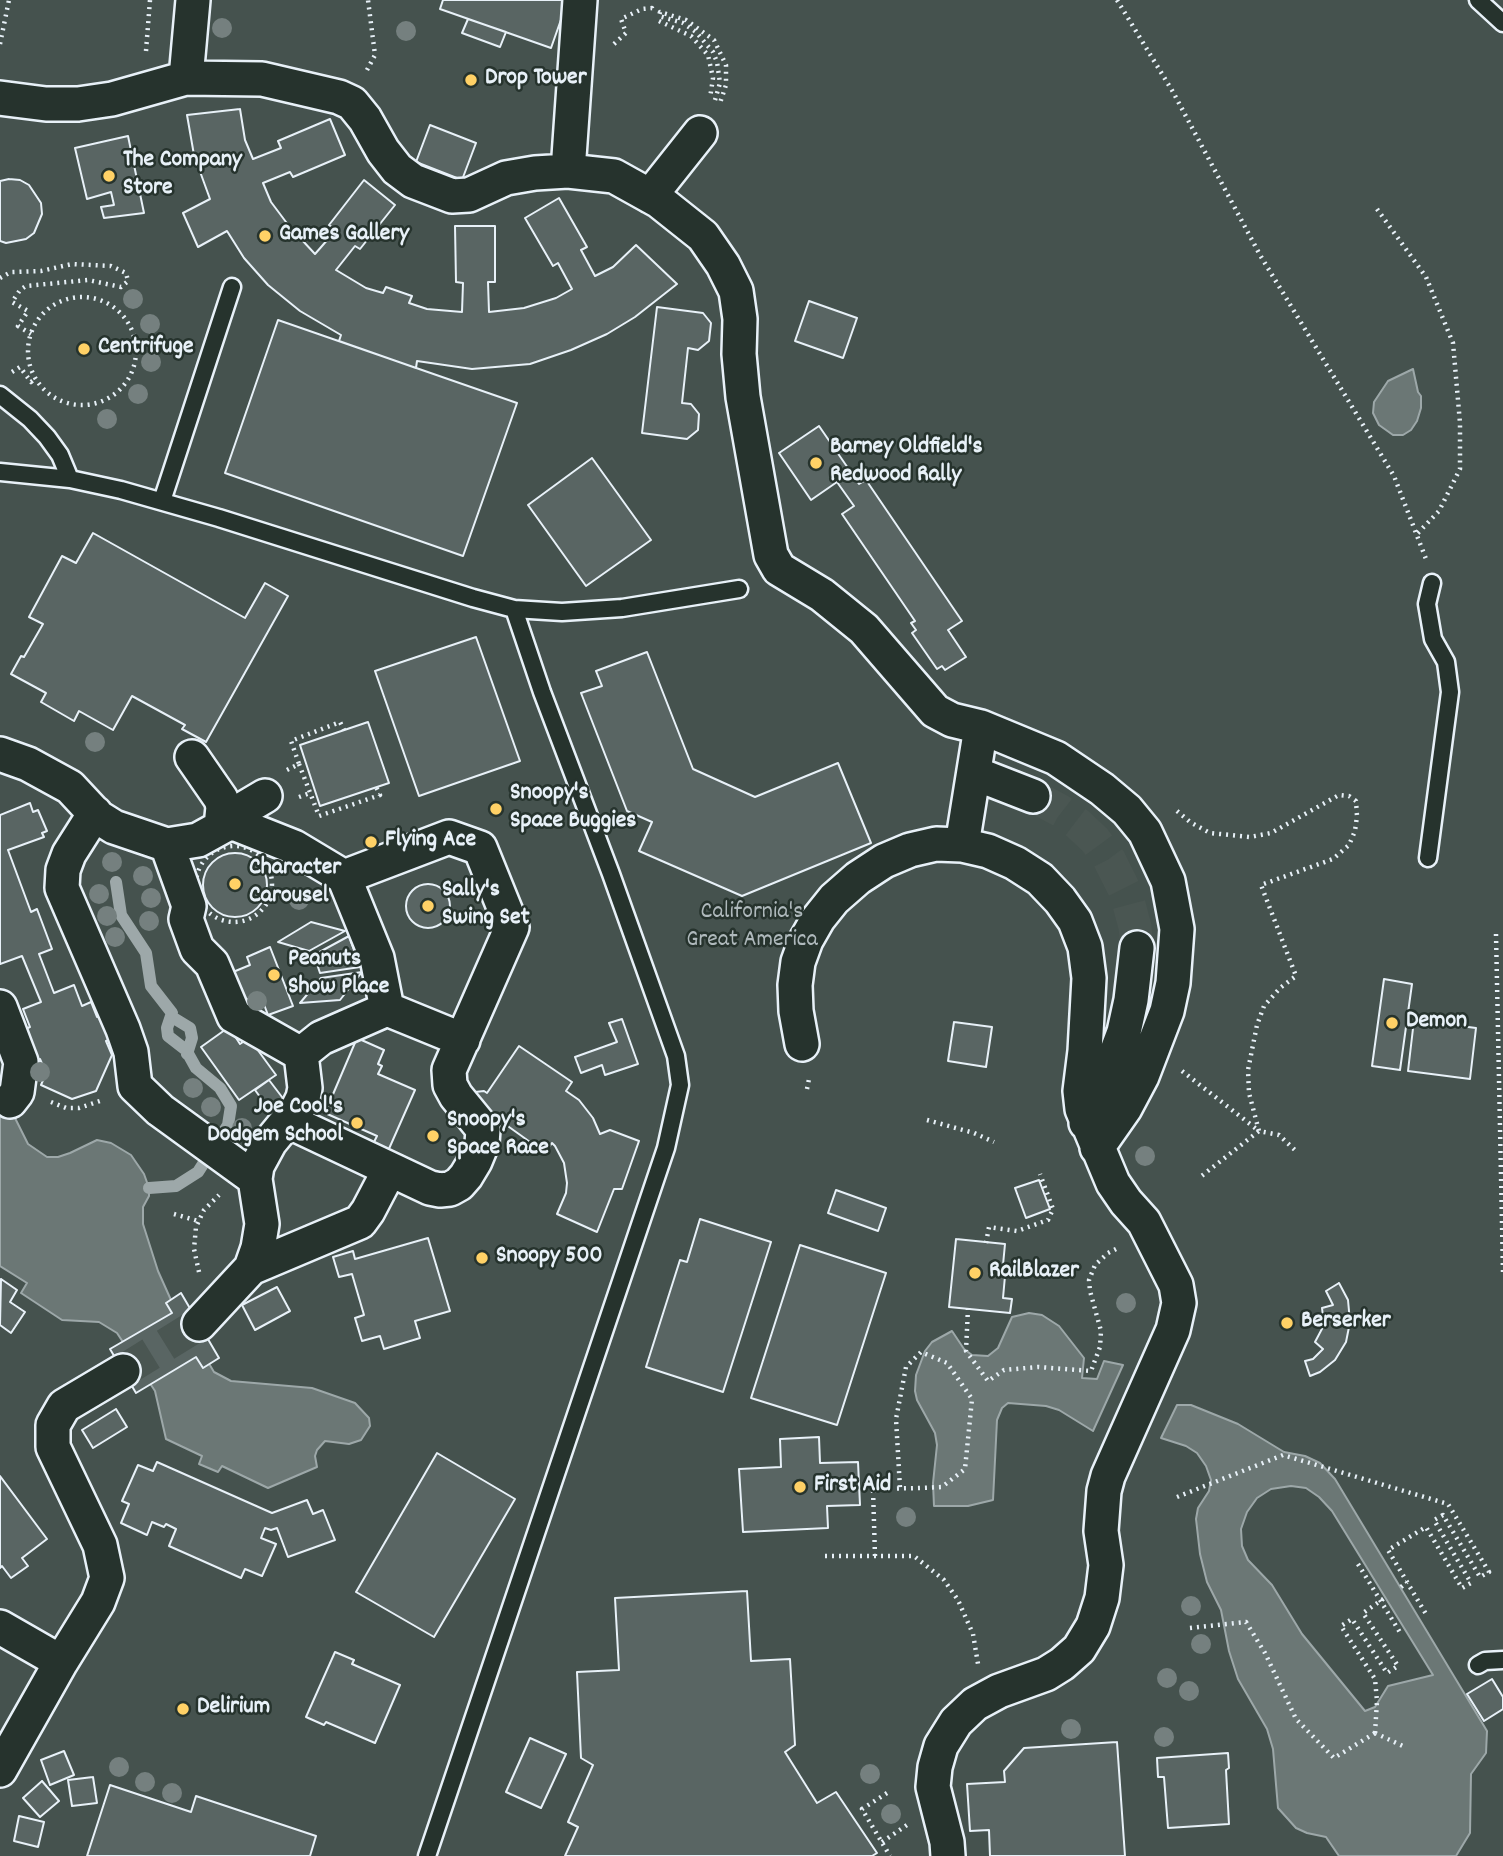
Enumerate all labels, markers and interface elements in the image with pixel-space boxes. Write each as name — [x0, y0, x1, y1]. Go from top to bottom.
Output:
place label: Drop Tower — [485, 66, 587, 94]
marker: Drop Tower — [463, 72, 479, 88]
place label: The Company Store — [123, 148, 242, 204]
marker: The Company Store — [101, 168, 117, 184]
place label: Games Gallery — [279, 222, 409, 250]
marker: Games Gallery — [257, 228, 273, 244]
place label: Centrifuge — [98, 335, 194, 363]
marker: Centrifuge — [76, 341, 92, 357]
place label: Barney Oldfield's Redwood Rally — [830, 435, 983, 491]
marker: Barney Oldfield's Redwood Rally — [808, 455, 824, 471]
place label: Snoopy's Space Buggies — [510, 781, 636, 837]
marker: Snoopy's Space Buggies — [488, 801, 504, 817]
place label: Flying Ace — [385, 828, 476, 856]
marker: Flying Ace — [363, 834, 379, 850]
place label: Character Carousel — [249, 856, 341, 912]
marker: Character Carousel — [227, 876, 243, 892]
place label: Sally's Swing Set — [442, 878, 530, 934]
marker: Sally's Swing Set — [420, 898, 436, 914]
park label: California's Great America — [686, 900, 818, 956]
place label: Peanuts Show Place — [288, 947, 389, 1003]
marker: Peanuts Show Place — [266, 967, 282, 983]
place label: Demon — [1406, 1009, 1467, 1037]
marker: Demon — [1384, 1015, 1400, 1031]
place label: Joe Cool's Dodgem School — [207, 1095, 343, 1151]
place label: Snoopy's Space Race — [447, 1108, 549, 1164]
marker: Joe Cool's Dodgem School — [349, 1115, 365, 1131]
marker: Snoopy's Space Race — [425, 1128, 441, 1144]
place label: Snoopy 500 — [496, 1244, 603, 1272]
marker: Snoopy 500 — [474, 1250, 490, 1266]
place label: RailBlazer — [989, 1259, 1079, 1287]
marker: RailBlazer — [967, 1265, 983, 1281]
place label: Berserker — [1301, 1309, 1391, 1337]
marker: Berserker — [1279, 1315, 1295, 1331]
place label: First Aid — [814, 1473, 891, 1501]
marker: First Aid — [792, 1479, 808, 1495]
place label: Delirium — [197, 1695, 270, 1723]
marker: Delirium — [175, 1701, 191, 1717]

